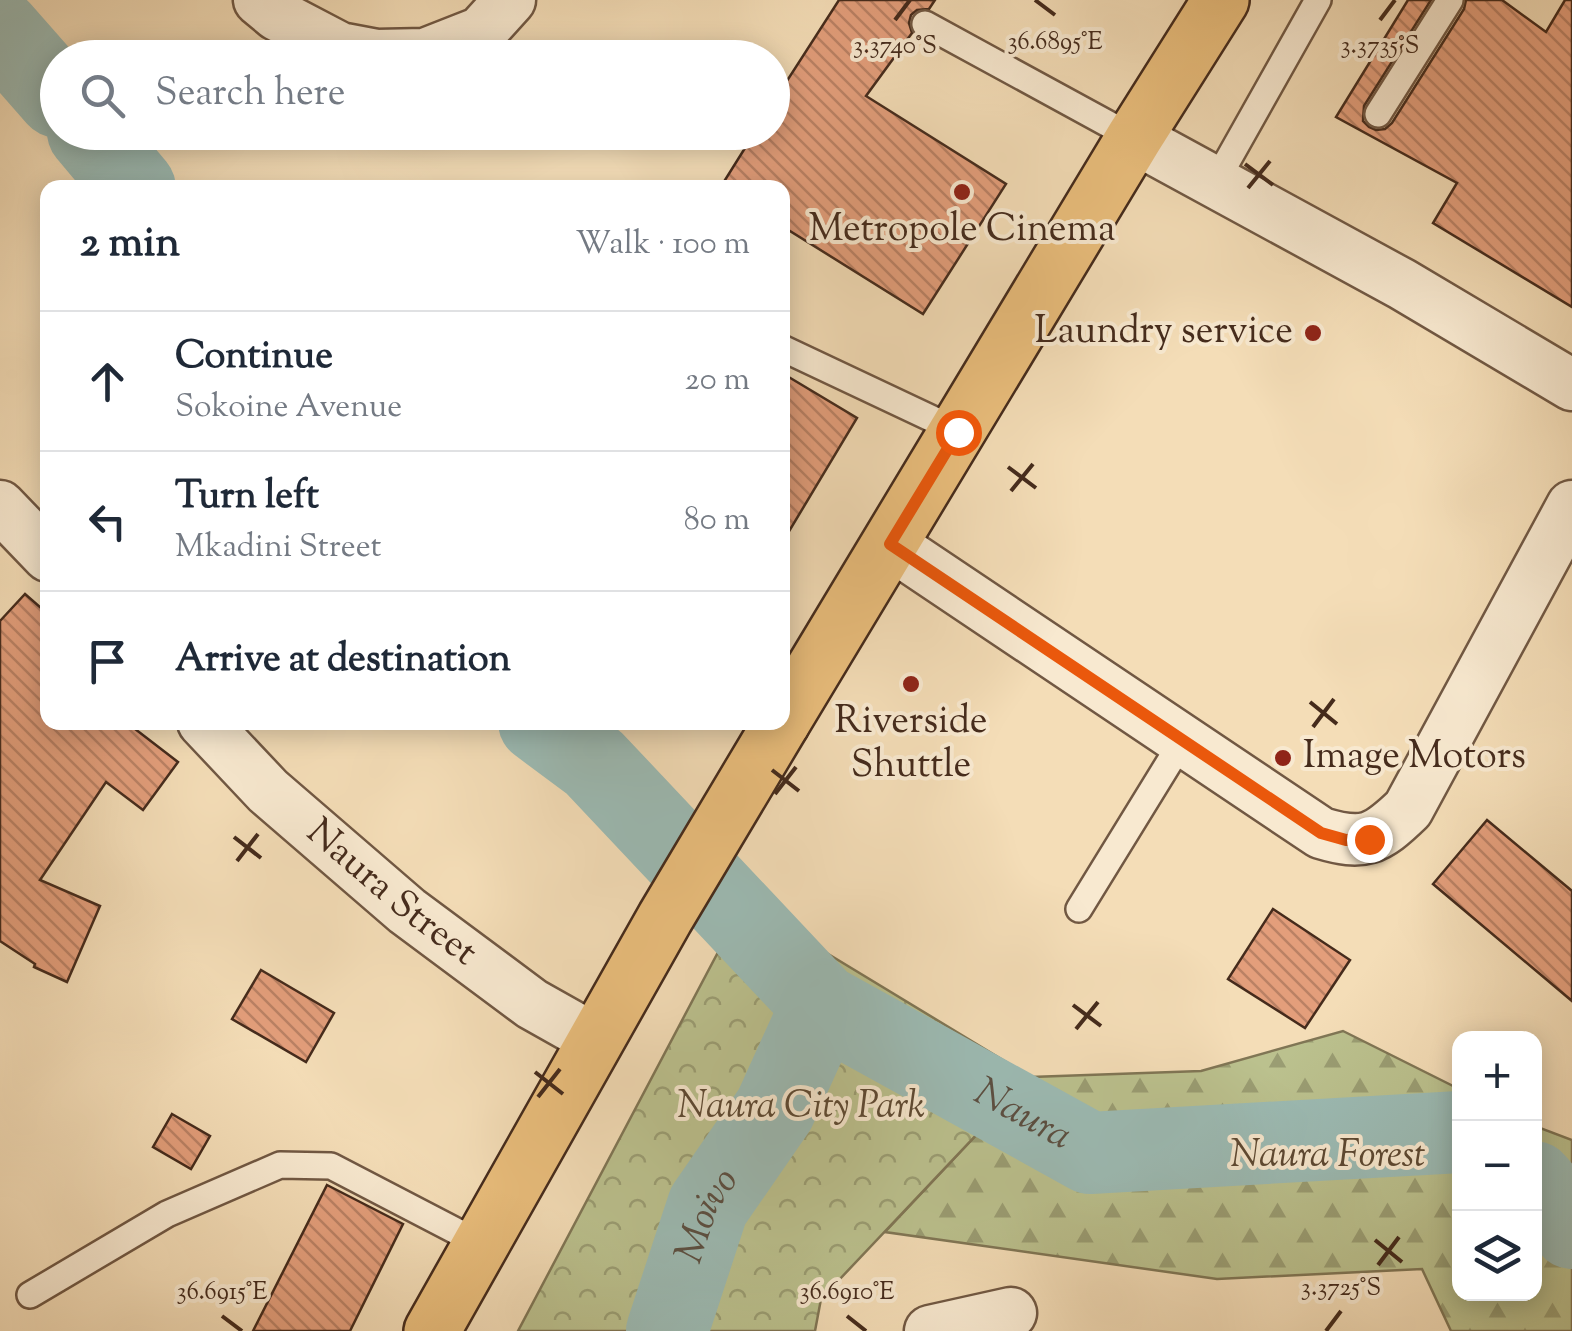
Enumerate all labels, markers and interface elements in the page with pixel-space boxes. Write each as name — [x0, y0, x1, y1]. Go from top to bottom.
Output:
text: 36.6895°E — [1007, 25, 1103, 61]
text: 3.3740°S — [853, 29, 937, 65]
text: 3.3735°S — [1340, 29, 1420, 65]
search box — [40, 40, 790, 150]
icon: search — [75, 68, 130, 123]
text: Search here — [155, 68, 346, 122]
marker: Metropole Cinema — [951, 181, 973, 203]
place label: Metropole Cinema — [809, 204, 1115, 258]
text: 2 min — [80, 215, 180, 275]
text: Walk · 100 m — [576, 222, 750, 268]
place label: Laundry service — [1035, 306, 1293, 360]
marker: Laundry service — [1302, 322, 1324, 344]
text: Continue — [175, 331, 333, 385]
icon: ahead — [80, 354, 135, 409]
text: 20 m — [685, 358, 750, 404]
text: Sokoine Avenue — [175, 385, 402, 431]
route start — [936, 410, 982, 456]
text: Turn left — [175, 471, 319, 525]
icon: left — [80, 494, 135, 549]
text: 80 m — [684, 498, 750, 544]
text: Mkadini Street — [175, 525, 381, 571]
icon: arrive — [80, 634, 135, 689]
text: Arrive at destination — [175, 634, 511, 688]
marker: Riverside Shuttle — [900, 673, 922, 695]
place label: Riverside Shuttle — [835, 696, 987, 794]
place label: Image Motors — [1303, 731, 1526, 785]
marker: Image Motors — [1272, 747, 1294, 769]
street label: Naura Street — [293, 808, 487, 980]
route end — [1347, 817, 1393, 863]
map controls — [1452, 1031, 1542, 1301]
button: + — [1452, 1031, 1542, 1121]
water label: Naura — [963, 1066, 1082, 1166]
park label: Naura City Park — [677, 1081, 925, 1135]
button: − — [1452, 1121, 1542, 1211]
park label: Naura Forest — [1230, 1130, 1426, 1184]
water label: Moivo — [663, 1157, 754, 1271]
button: layers — [1452, 1211, 1542, 1301]
text: 3.3725°S — [1301, 1271, 1381, 1307]
text: 36.6915°E — [177, 1275, 267, 1311]
text: 36.6910°E — [800, 1275, 894, 1311]

